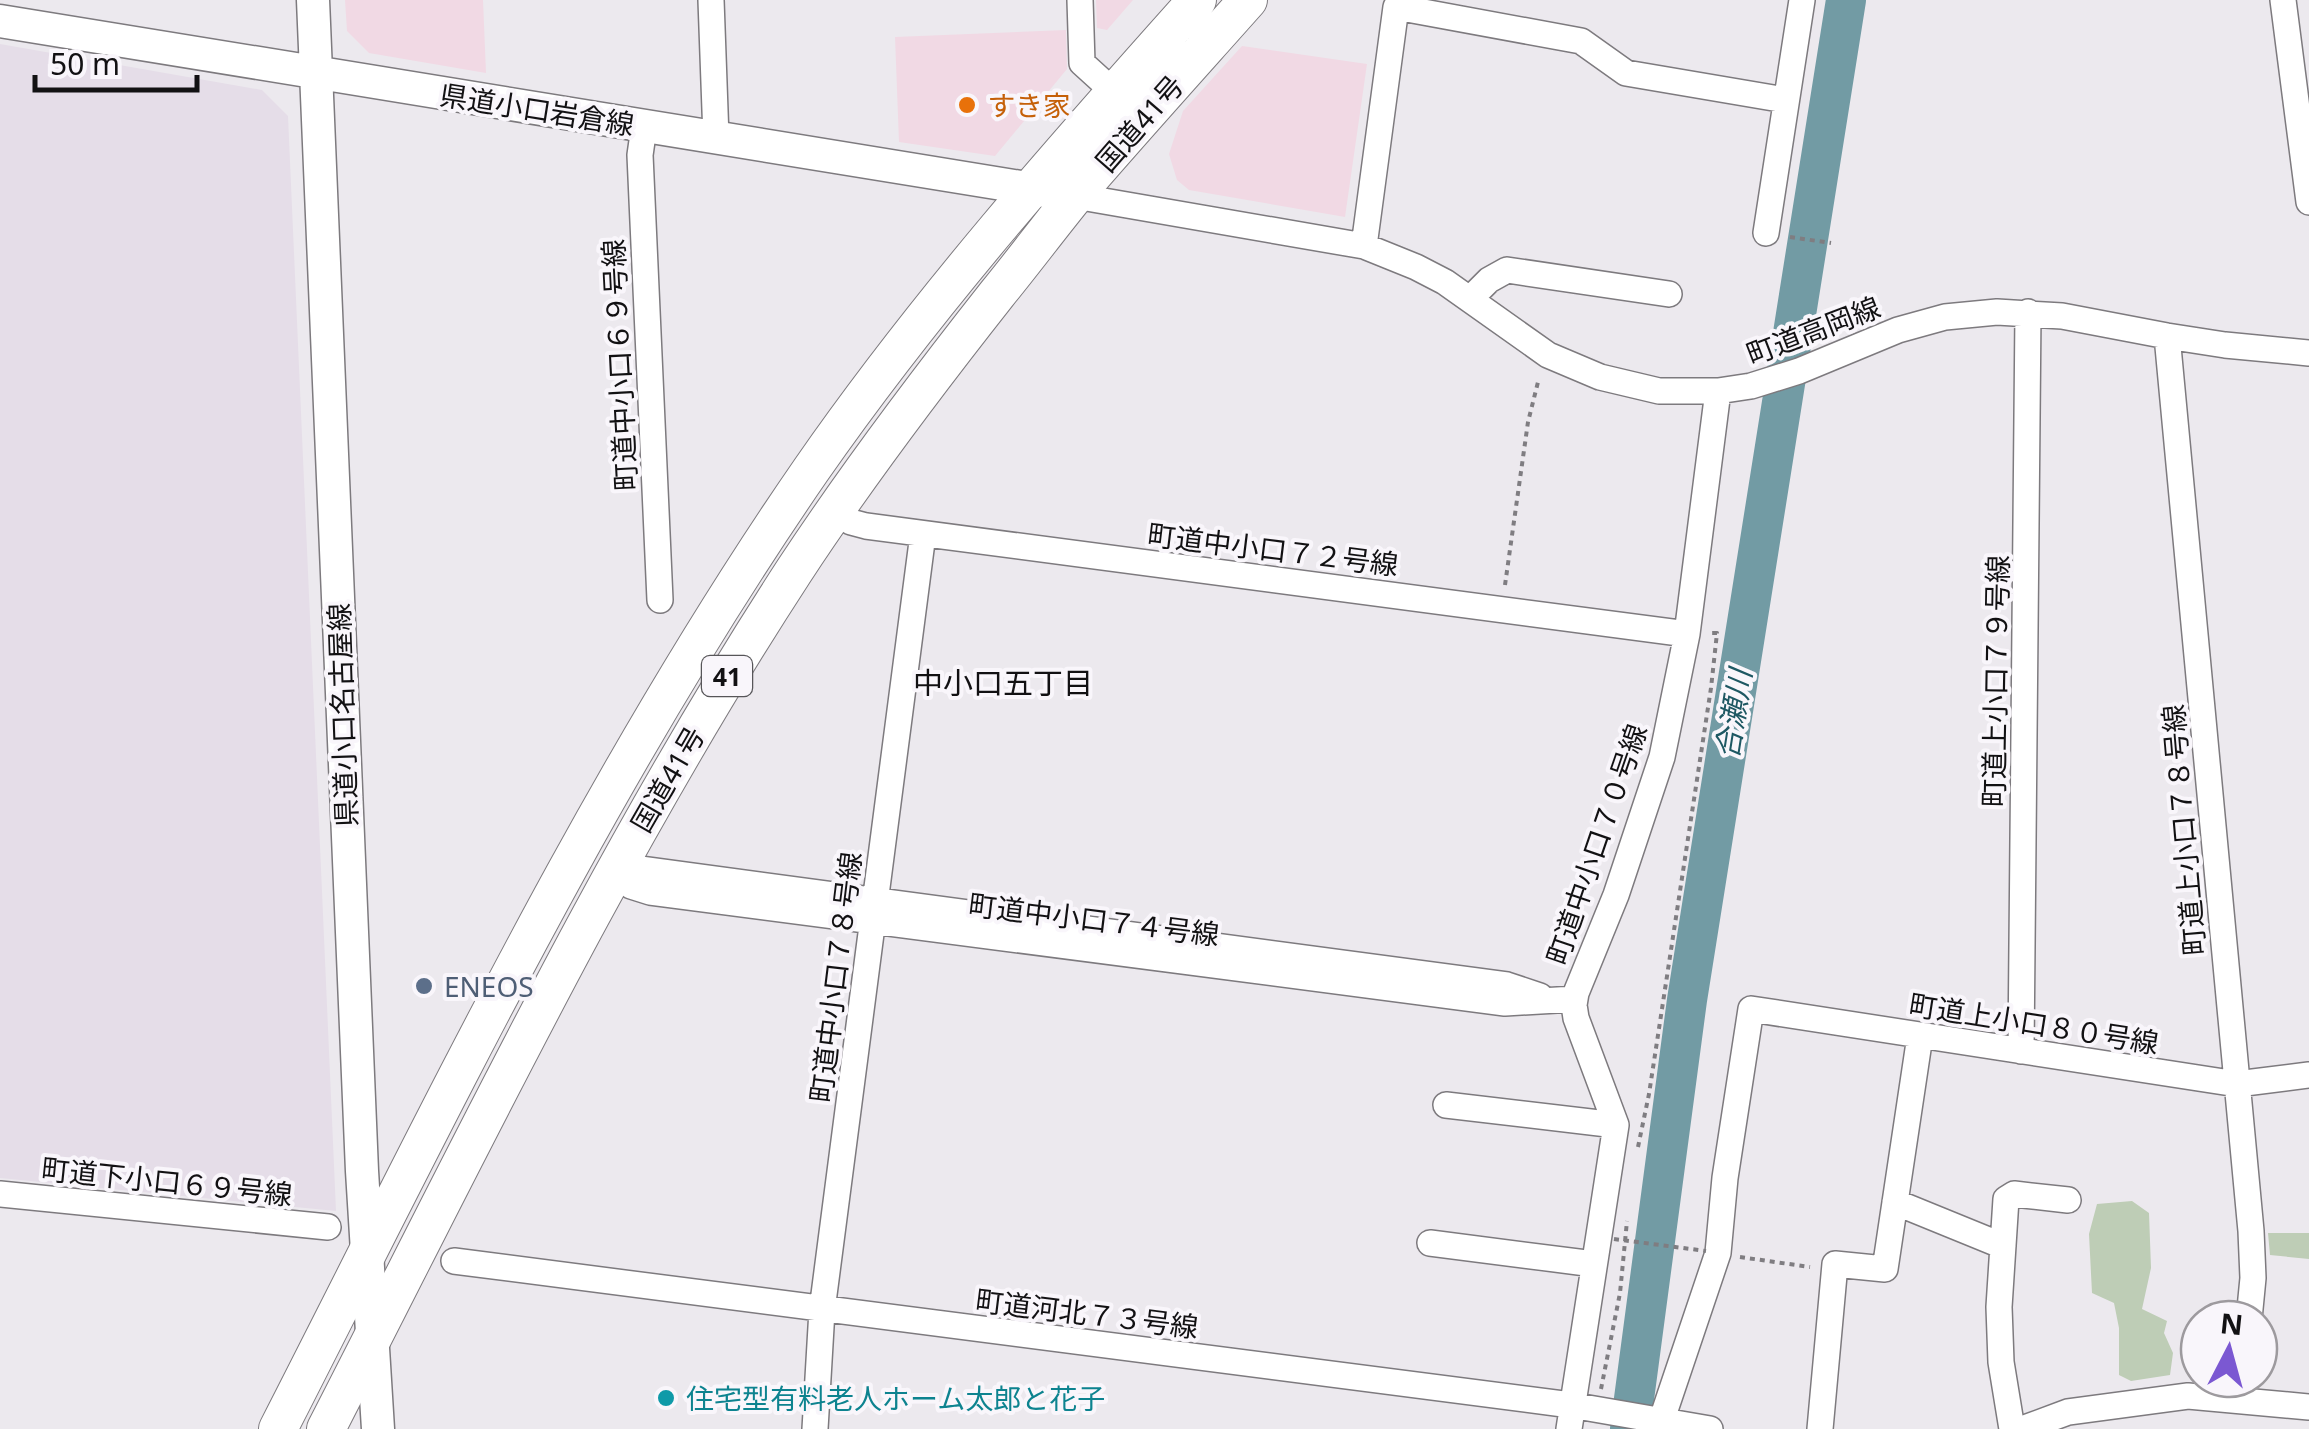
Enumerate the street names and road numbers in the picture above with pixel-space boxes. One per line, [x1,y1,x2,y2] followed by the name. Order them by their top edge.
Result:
[1087,67,1191,179] street label: 国道41号
[437,75,637,143] street label: 県道小口岩倉線
[593,238,645,492] street label: 町道中小口６９号線
[1741,287,1885,373] street label: 町道高岡線
[1146,515,1400,583] street label: 町道中小口７２号線
[1974,555,2016,807] street label: 町道上小口７９号線
[319,602,365,828] street label: 県道小口名古屋線
[702,656,752,696] road number: 41
[2153,703,2213,957] street label: 町道上小口７８号線
[622,719,712,839] street label: 国道41号
[1537,719,1655,969] street label: 町道中小口７０号線
[801,850,869,1104] street label: 町道中小口７８号線
[967,885,1221,953] street label: 町道中小口７４号線
[1907,985,2161,1061] street label: 町道上小口８０号線
[40,1149,294,1213] street label: 町道下小口６９号線
[974,1280,1200,1346] street label: 町道河北７３号線

